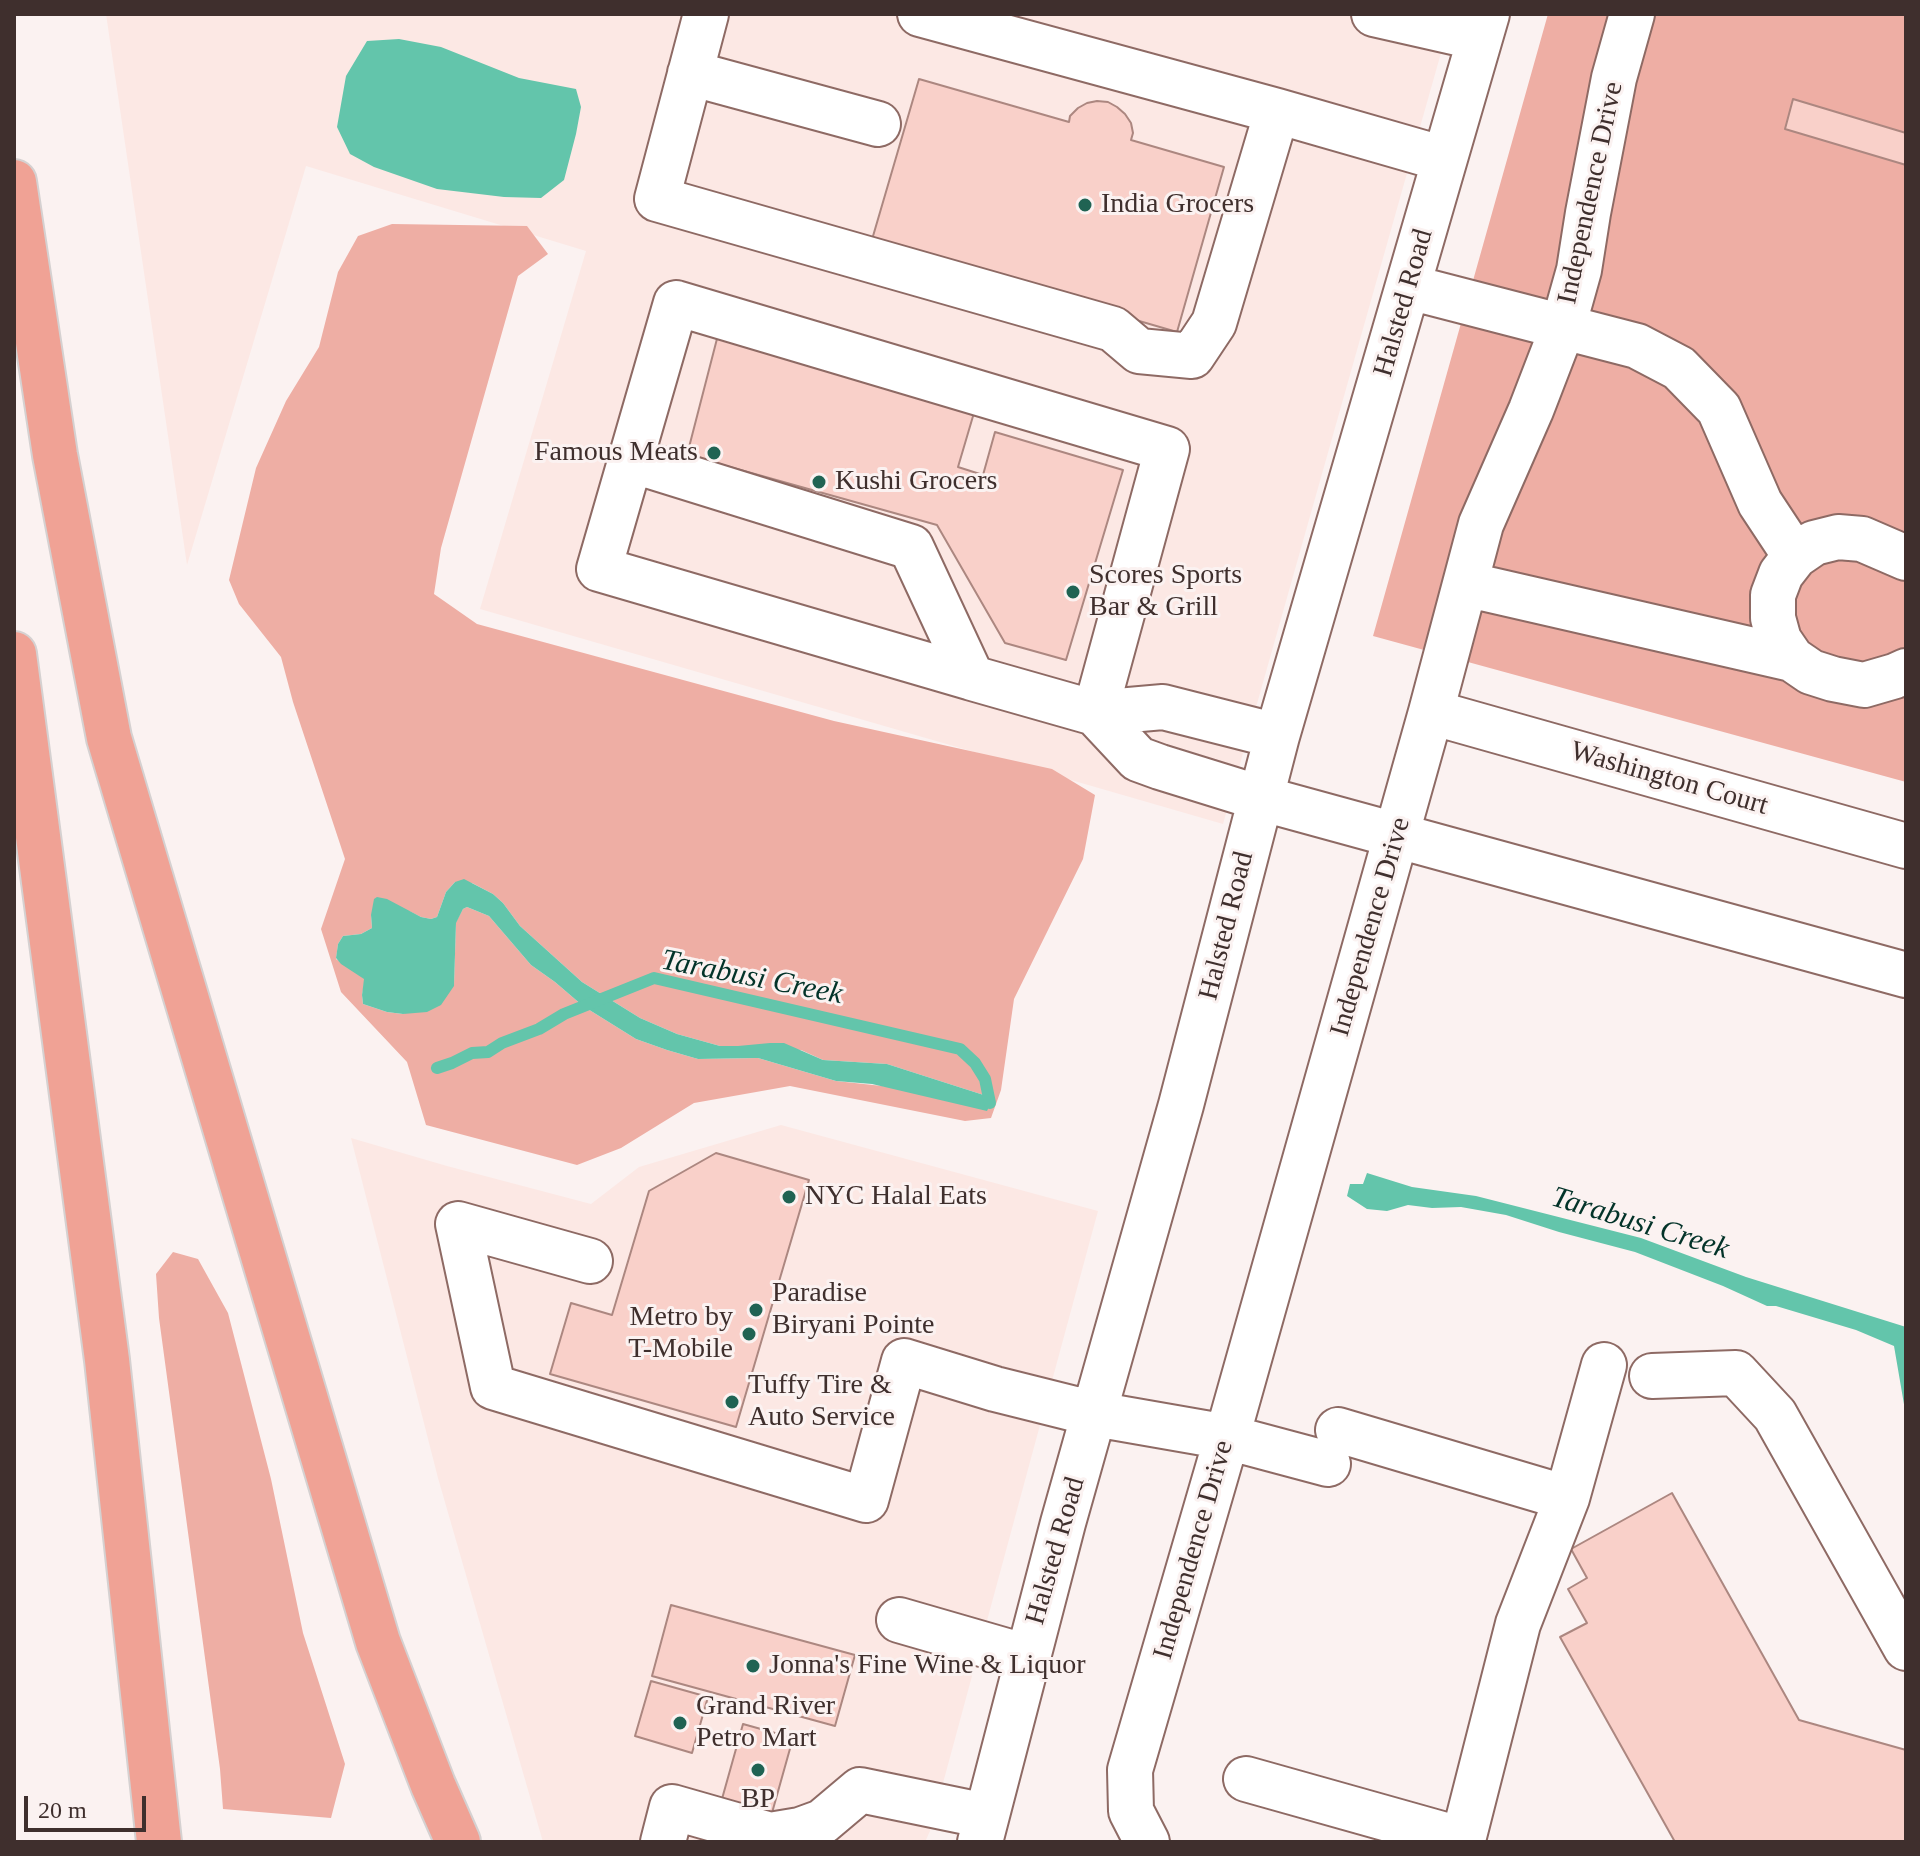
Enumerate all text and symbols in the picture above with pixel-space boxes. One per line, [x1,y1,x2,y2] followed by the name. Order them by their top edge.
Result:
[1551,79,1631,307] street label: Independence Drive
[1101,188,1254,222] place label: India Grocers
[1076,196,1094,214] marker: India Grocers
[1367,225,1441,381] street label: Halsted Road
[534,436,698,470] place label: Famous Meats
[705,444,723,462] marker: Famous Meats
[835,465,998,499] place label: Kushi Grocers
[810,473,828,491] marker: Kushi Grocers
[1089,559,1242,625] place label: Scores Sports Bar & Grill
[1064,583,1082,601] marker: Scores Sports Bar & Grill
[1566,735,1772,823] street label: Washington Court
[1324,814,1418,1040] street label: Independence Drive
[1192,848,1262,1004] street label: Halsted Road
[658,943,846,1013] water label: Tarabusi Creek
[805,1180,987,1214] place label: NYC Halal Eats
[1547,1180,1733,1268] water label: Tarabusi Creek
[780,1188,798,1206] marker: NYC Halal Eats
[772,1277,935,1343] place label: Paradise Biryani Pointe
[628,1301,733,1367] place label: Metro by T-Mobile
[747,1301,765,1319] marker: Paradise Biryani Pointe
[740,1325,758,1343] marker: Metro by T-Mobile
[748,1369,895,1435] place label: Tuffy Tire & Auto Service
[723,1393,741,1411] marker: Tuffy Tire & Auto Service
[1147,1437,1241,1663] street label: Independence Drive
[1019,1473,1093,1629] street label: Halsted Road
[769,1649,1086,1683] place label: Jonna's Fine Wine & Liquor
[744,1657,762,1675] marker: Jonna's Fine Wine & Liquor
[696,1690,835,1756] place label: Grand River Petro Mart
[671,1714,689,1732] marker: Grand River Petro Mart
[749,1761,767,1779] marker: BP
[28,1780,150,1830] scale bar
[741,1783,775,1817] place label: BP
[38,1797,87,1823] text: 20 m

